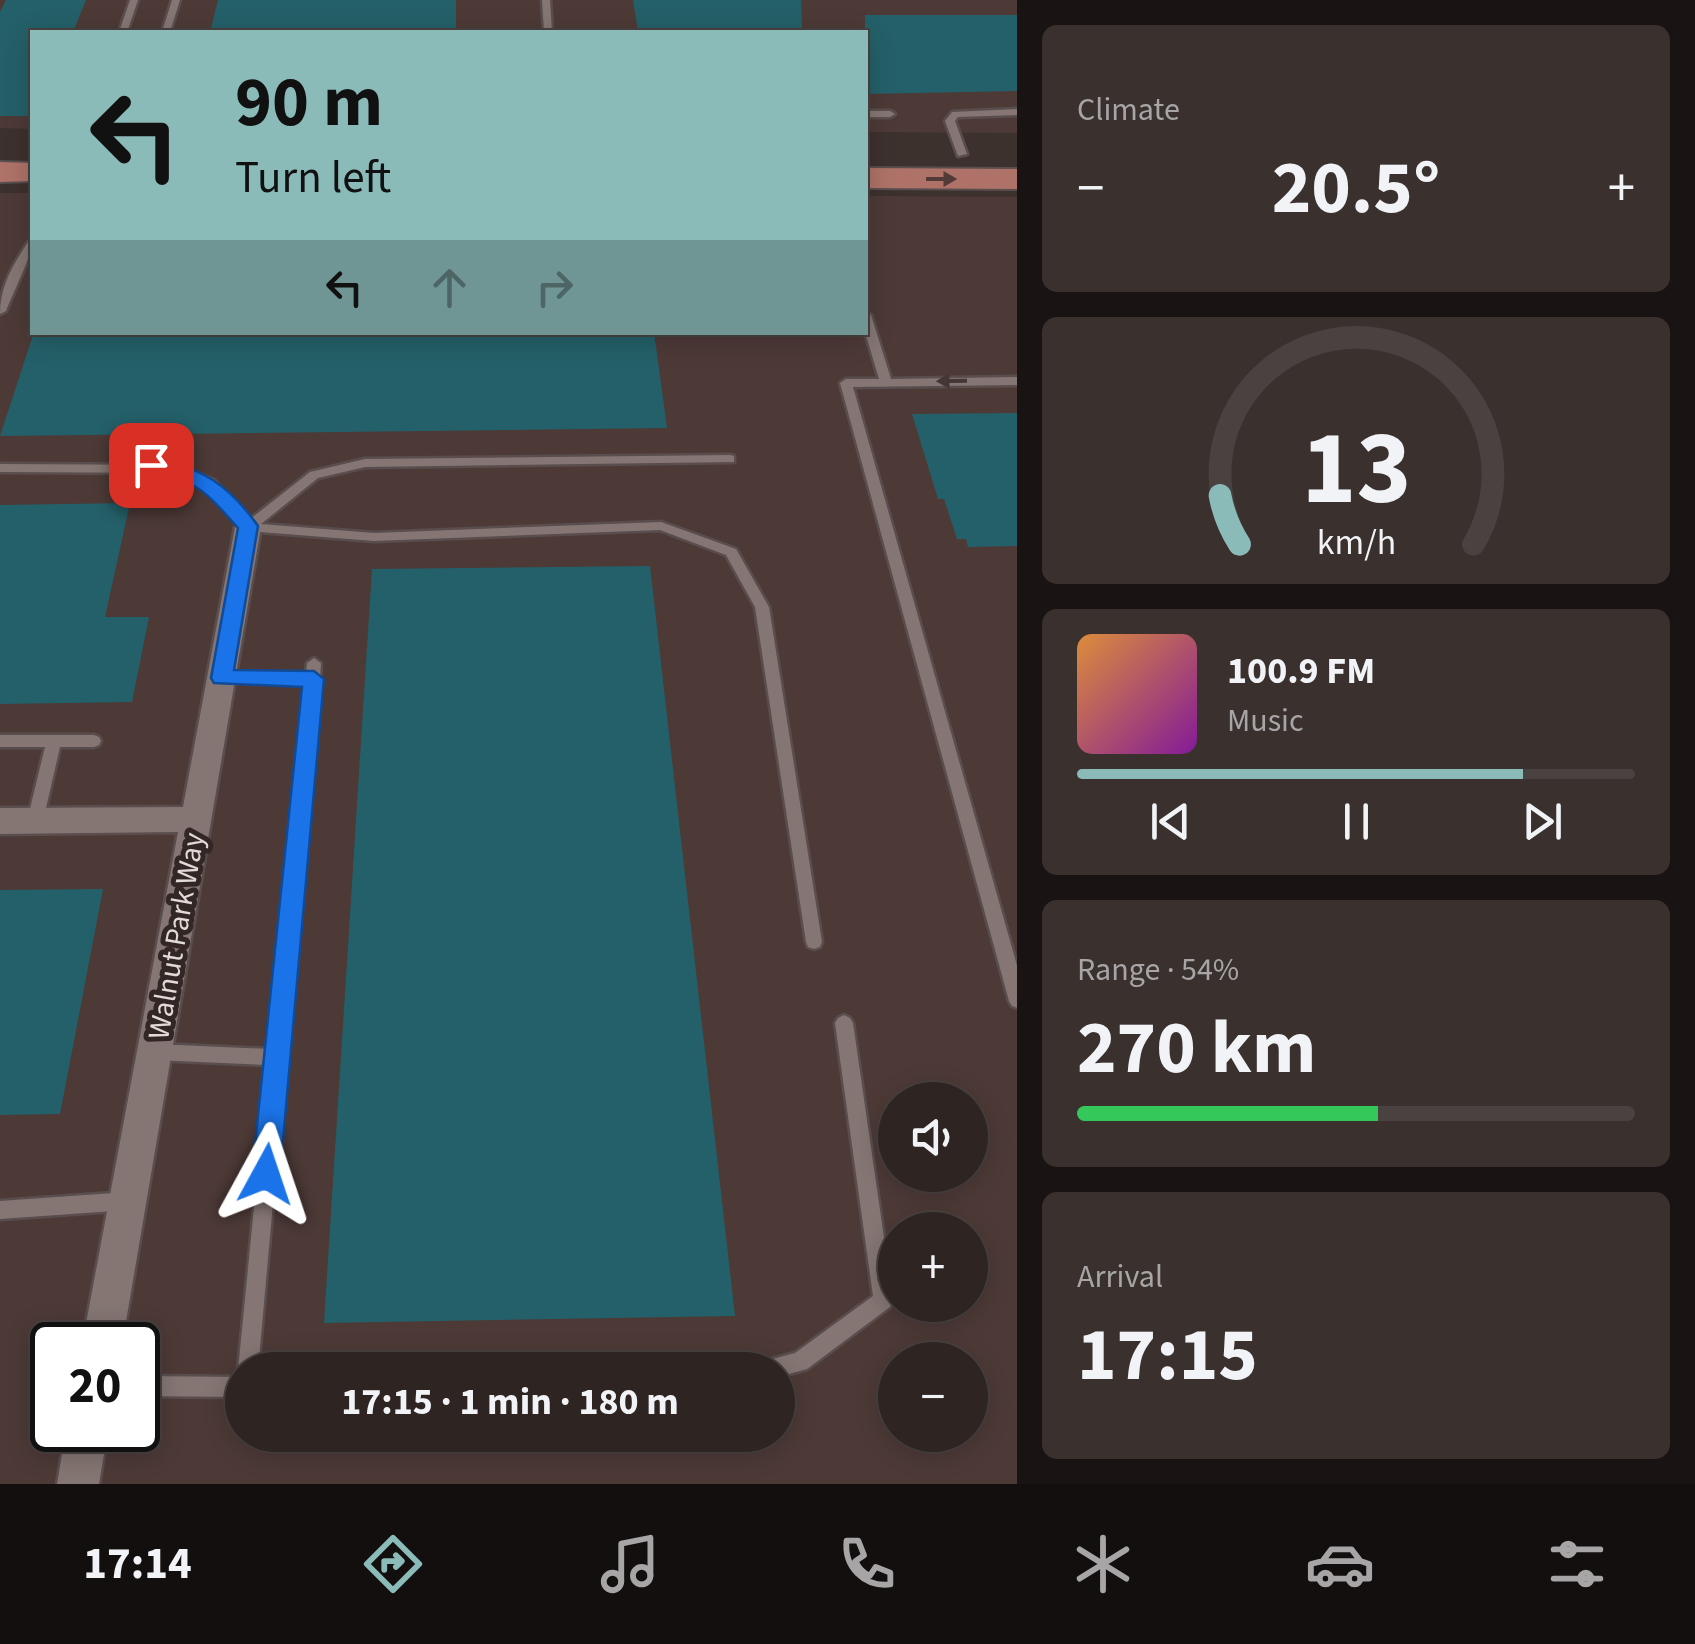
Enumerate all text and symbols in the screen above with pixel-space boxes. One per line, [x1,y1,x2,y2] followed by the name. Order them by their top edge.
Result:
[235,53,383,153] text: 90 m
[70,70,200,200] icon: left
[1077,87,1180,133] text: Climate
[1272,135,1440,242] text: 20.5°
[235,146,391,210] text: Turn left
[1077,150,1104,228] text: −
[1608,150,1635,228] text: +
[926,171,958,187] one-way arrow
[317,260,372,315] icon: left
[422,260,477,315] icon: ahead
[527,260,582,315] icon: right
[935,374,967,390] one-way arrow
[1301,396,1411,544] text: 13
[109,423,194,508] pin
[124,438,179,493] icon: arrive
[1316,517,1396,568] text: km/h
[1227,644,1375,698] text: 100.9 FM
[1227,698,1304,744] text: Music
[1143,794,1198,849] icon: previous
[1329,794,1384,849] icon: pause
[1515,794,1570,849] icon: next
[137,829,216,1043] street label: Walnut Park Way
[1077,947,1239,993] text: Range · 54%
[1077,995,1316,1102] text: 270 km
[878,1082,988,1452] map controls
[878,1082,988,1192] button: sound
[214,1122,318,1226] position arrow
[878,1212,988,1322] button: +
[1077,1254,1163,1300] text: Arrival
[1077,1302,1258,1409] text: 17:15
[30,1322,160,1452] speed limit sign: 20
[878,1342,988,1452] button: −
[341,1375,679,1429] text: 17:15 · 1 min · 180 m
[358,1529,428,1599] icon: directions
[595,1529,665,1599] icon: music
[832,1529,902,1599] icon: phone
[1068,1529,1138,1599] icon: climate
[1305,1529,1375,1599] icon: car
[1542,1529,1612,1599] icon: filters
[83,1532,192,1596] text: 17:14

